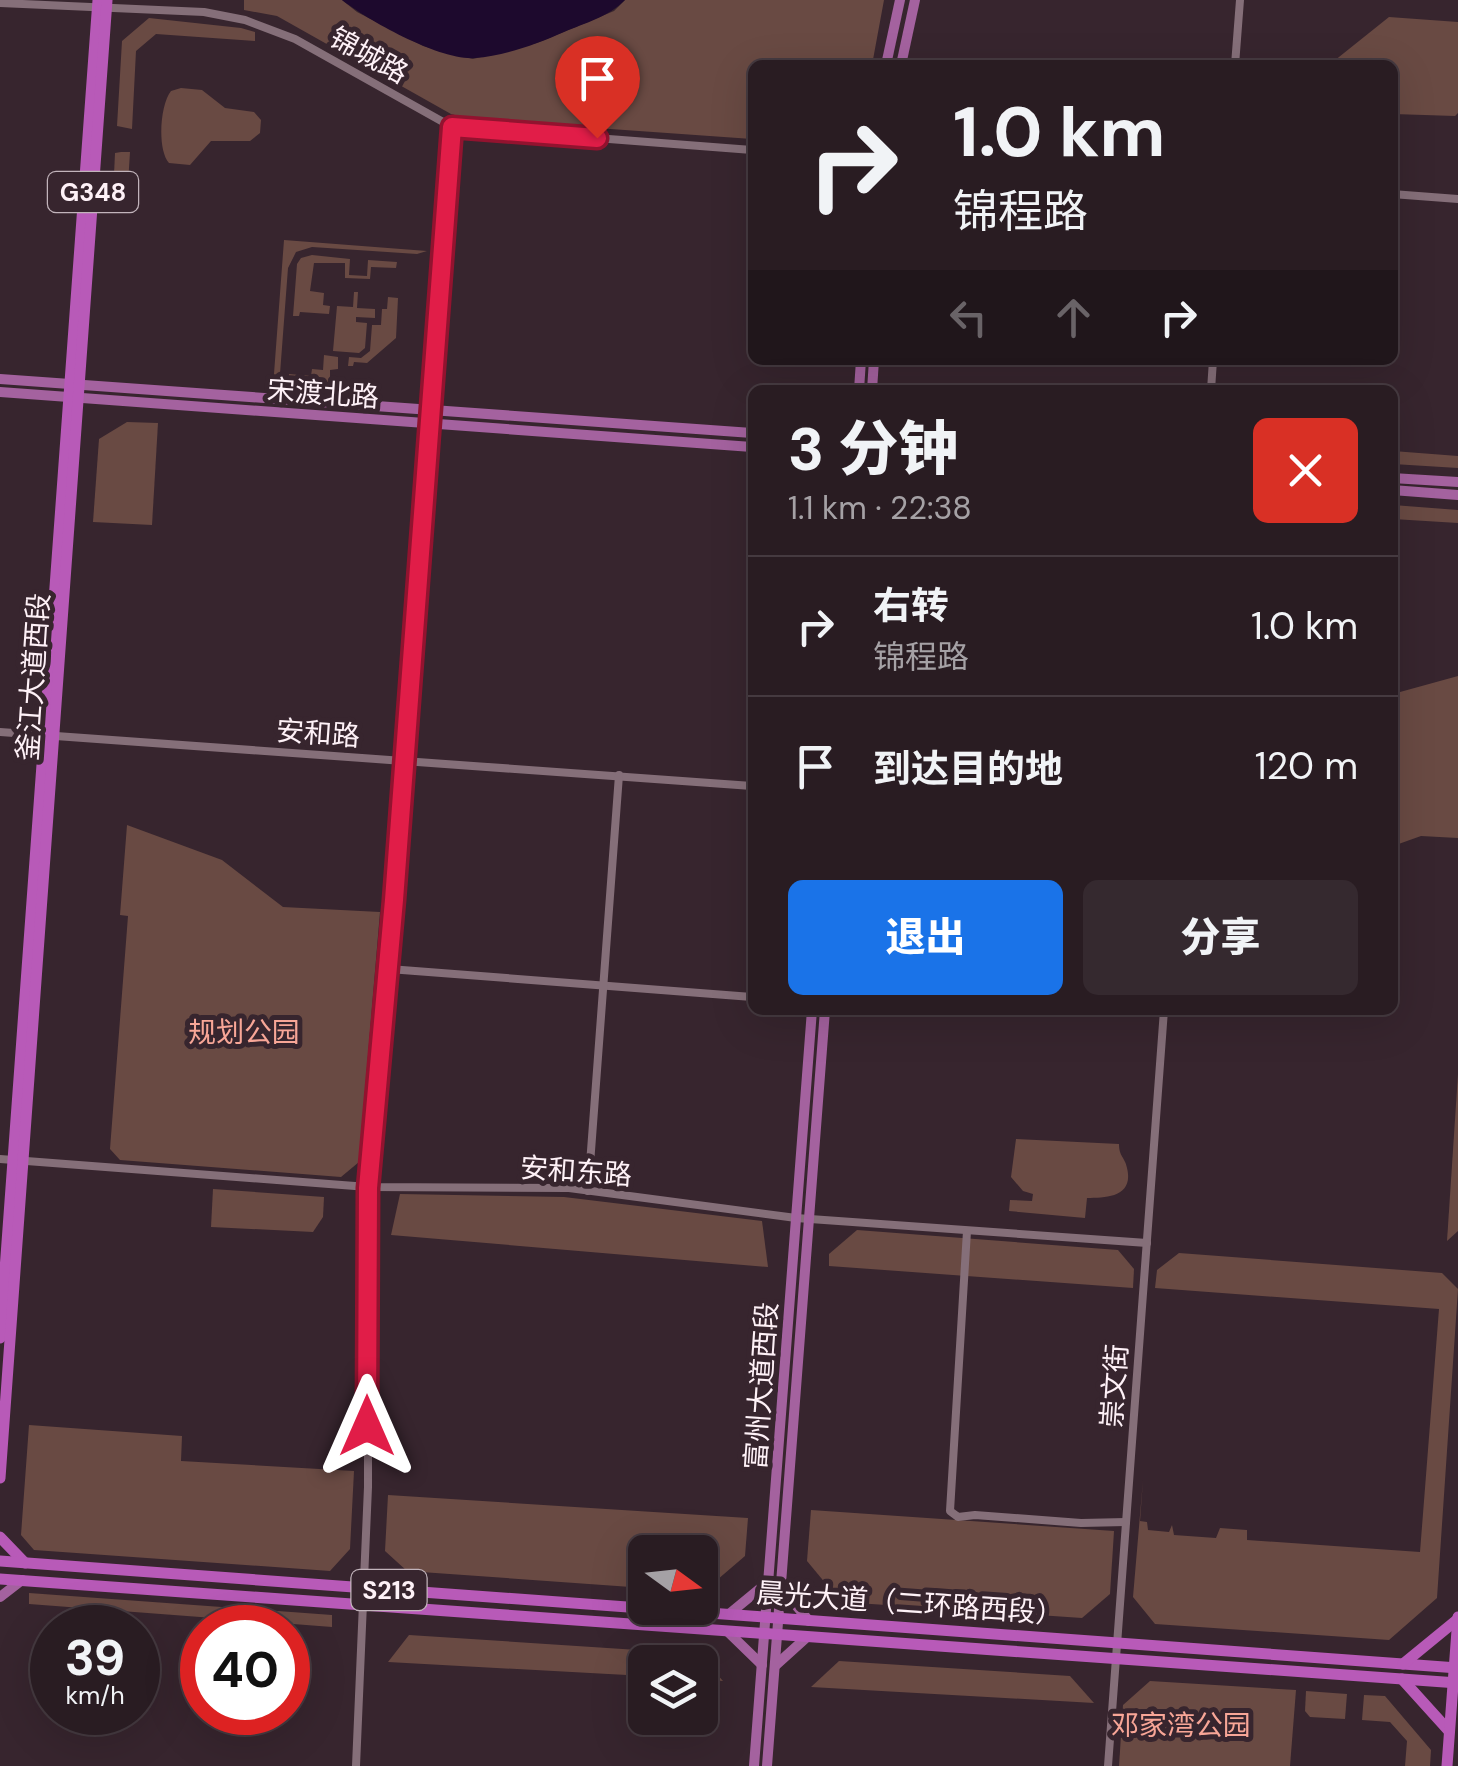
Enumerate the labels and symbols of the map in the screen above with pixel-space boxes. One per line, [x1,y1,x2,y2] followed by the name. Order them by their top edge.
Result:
[323,19,414,92] street label: 锦城路
[555,36,640,139] pin
[48,172,138,212] road number: G348
[266,371,380,416] street label: 宋渡北路
[9,592,58,762] street label: 釜江大道西段
[275,712,361,755] street label: 安和路
[188,1014,300,1051] park label: 规划公园
[519,1149,633,1194] street label: 安和东路
[737,1301,786,1471] street label: 富州大道西段
[1093,1343,1136,1429] street label: 崇文街
[315,1374,419,1478] position arrow
[628,1535,718,1625] north arrow
[352,1570,426,1610] road number: S213
[755,1574,1065,1633] street label: 晨光大道（二环路西段）
[180,1605,310,1735] speed limit sign: 40
[1111,1707,1251,1744] park label: 邓家湾公园

